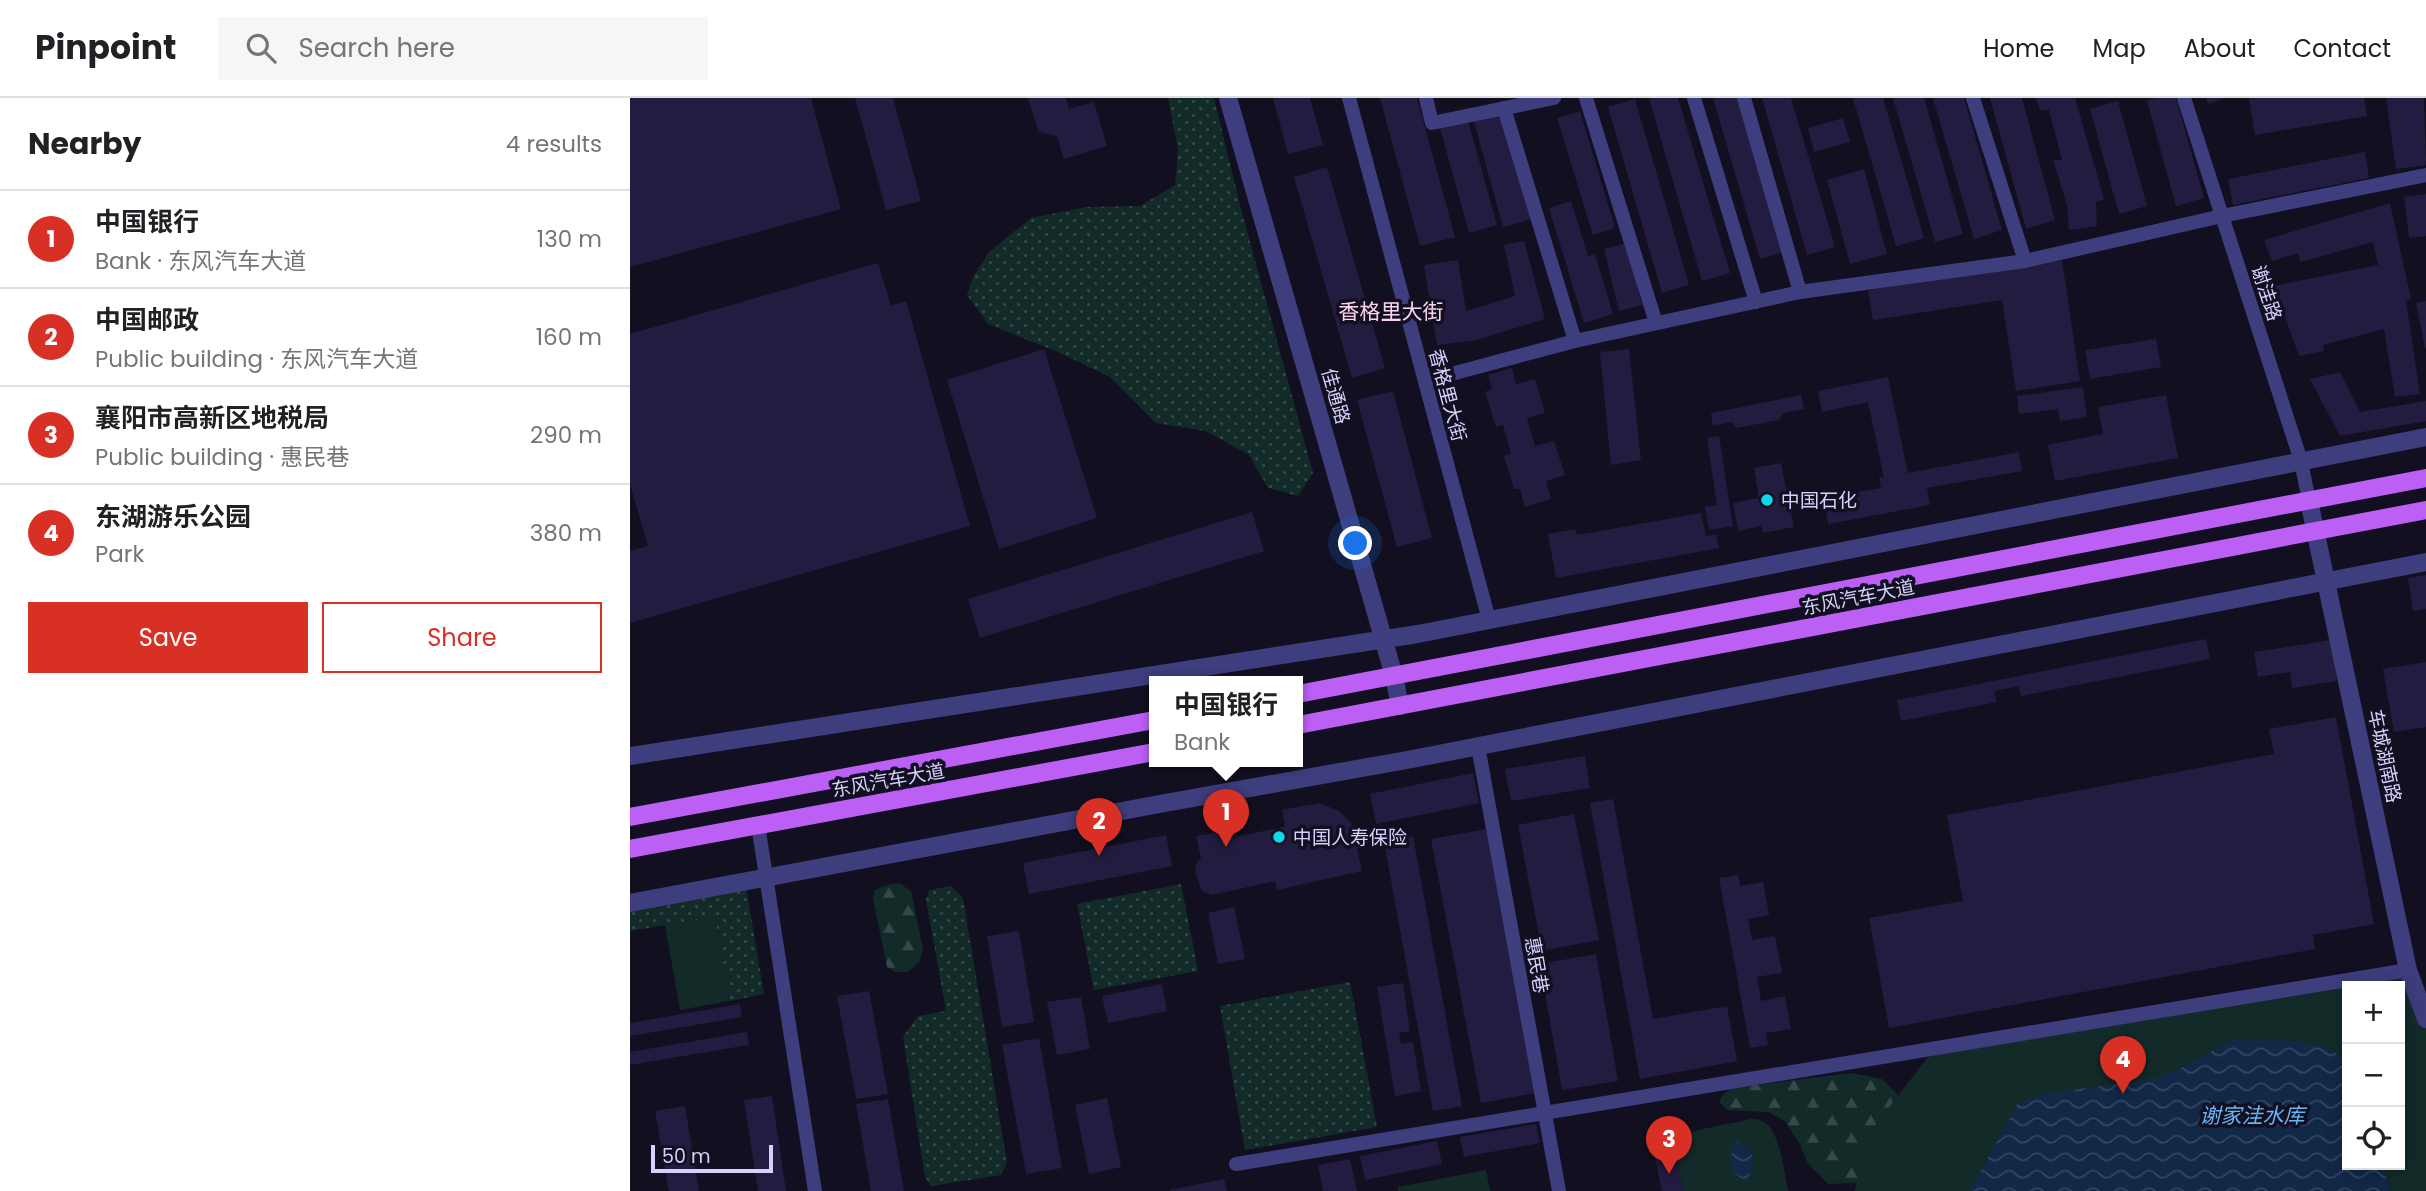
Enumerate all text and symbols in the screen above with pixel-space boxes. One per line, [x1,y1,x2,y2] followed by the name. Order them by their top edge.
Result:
[218,17,708,80] search box
[35,24,176,71] text: Pinpoint
[242,29,280,67] icon: search
[298,30,455,66] text: Search here
[1983,32,2055,65] text: Home
[2093,32,2146,65] text: Map
[2184,32,2255,65] text: About
[2293,32,2391,65] text: Contact
[28,122,142,165] text: Nearby
[506,128,602,160] text: 4 results
[95,204,199,240] text: 中国银行
[47,223,55,255] text: 1
[537,223,602,255] text: 130 m
[95,245,306,277] text: Bank · 东风汽车大道
[2245,262,2288,324] street label: 谢洼路
[1339,297,1444,326] district label: 香格里大街
[95,302,199,338] text: 中国邮政
[44,321,58,353] text: 2
[536,321,602,353] text: 160 m
[95,343,418,375] text: Public building · 东风汽车大道
[1422,346,1473,445] street label: 香格里大街
[1315,365,1356,427] street label: 佳通路
[95,400,329,436] text: 襄阳市高新区地税局
[44,419,58,451] text: 3
[530,419,602,451] text: 290 m
[95,441,349,473] text: Public building · 惠民巷
[1781,487,1857,514] place label: 中国石化
[1759,492,1775,508] marker: 中国石化
[95,499,251,535] text: 东湖游乐公园
[43,517,59,549] text: 4
[530,517,602,549] text: 380 m
[1338,526,1372,560] your location
[95,538,144,570] text: Park
[1800,573,1917,622] street label: 东风汽车大道
[28,602,308,673] button: Save
[322,602,602,673] button: Share
[1149,676,1303,767] popup
[1174,687,1278,723] text: 中国银行
[2361,707,2408,805] street label: 车城湖南路
[1174,726,1230,758] text: Bank
[830,757,947,804] street label: 东风汽车大道
[1203,789,1249,847] pin: 1
[1076,798,1122,856] pin: 2
[1293,824,1407,851] place label: 中国人寿保险
[1271,829,1287,845] marker: 中国人寿保险
[1518,935,1555,996] street label: 惠民巷
[2342,981,2405,1170] map controls
[2342,981,2405,1044] button: +
[2100,1036,2146,1094] pin: 4
[2342,1044,2405,1107] button: −
[2200,1101,2307,1130] water label: 谢家洼水库
[2342,1107,2405,1170] button: locate
[1646,1116,1692,1174] pin: 3
[651,1142,774,1174] scale bar
[662,1143,711,1170] text: 50 m

